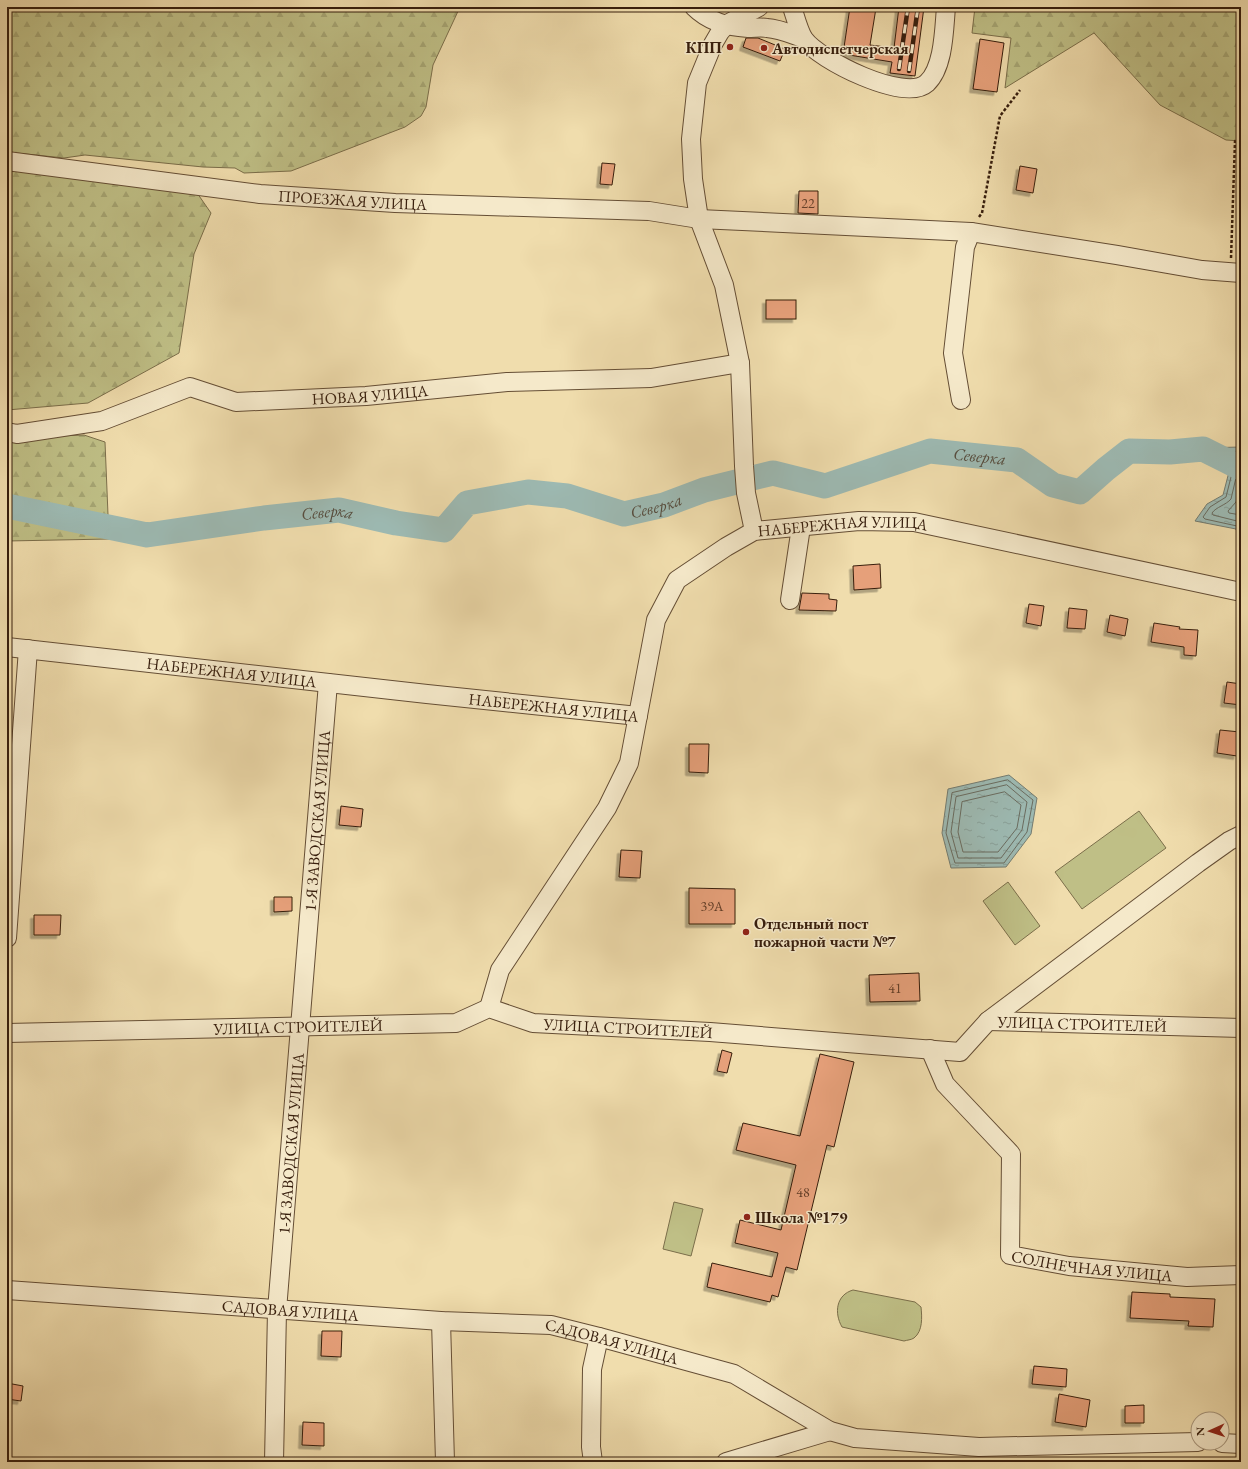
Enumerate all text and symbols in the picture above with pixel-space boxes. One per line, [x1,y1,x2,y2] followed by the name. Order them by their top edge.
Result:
[685,37,722,58] place label: КПП
[771,38,909,59] place label: Автодиспетчерская
[725,42,735,52] marker: КПП
[759,43,769,53] marker: Автодиспетчерская
[278,185,428,215] street label: ПРОЕЗЖАЯ УЛИЦА
[801,194,815,212] house number: 22
[311,379,430,409] street label: НОВАЯ УЛИЦА
[952,442,1007,470] water label: Северка
[628,488,685,523] water label: Северка
[300,499,356,525] water label: Северка
[757,510,931,541] street label: НАБЕРЕЖНАЯ УЛИЦА
[145,652,319,692] street label: НАБЕРЕЖНАЯ УЛИЦА
[468,688,641,727] street label: НАБЕРЕЖНАЯ УЛИЦА
[299,728,335,912] street label: 1-Я ЗАВОДСКАЯ УЛИЦА
[700,897,724,915] house number: 39А
[754,913,896,952] place label: Отдельный пост пожарной части №7
[741,927,751,937] marker: Отдельный пост пожарной части №7
[888,979,902,997] house number: 41
[996,1011,1167,1036] street label: УЛИЦА СТРОИТЕЛЕЙ
[542,1013,713,1043] street label: УЛИЦА СТРОИТЕЛЕЙ
[212,1014,383,1039] street label: УЛИЦА СТРОИТЕЛЕЙ
[273,1051,308,1235] street label: 1-Я ЗАВОДСКАЯ УЛИЦА
[796,1183,810,1201] house number: 48
[755,1207,848,1228] place label: Школа №179
[742,1212,752,1222] marker: Школа №179
[1010,1245,1174,1286] street label: СОЛНЕЧНАЯ УЛИЦА
[221,1295,360,1326] street label: САДОВАЯ УЛИЦА
[545,1314,682,1369] street label: САДОВАЯ УЛИЦА
[1190,1411,1230,1451] north arrow
[1193,1427,1207,1436] text: N

